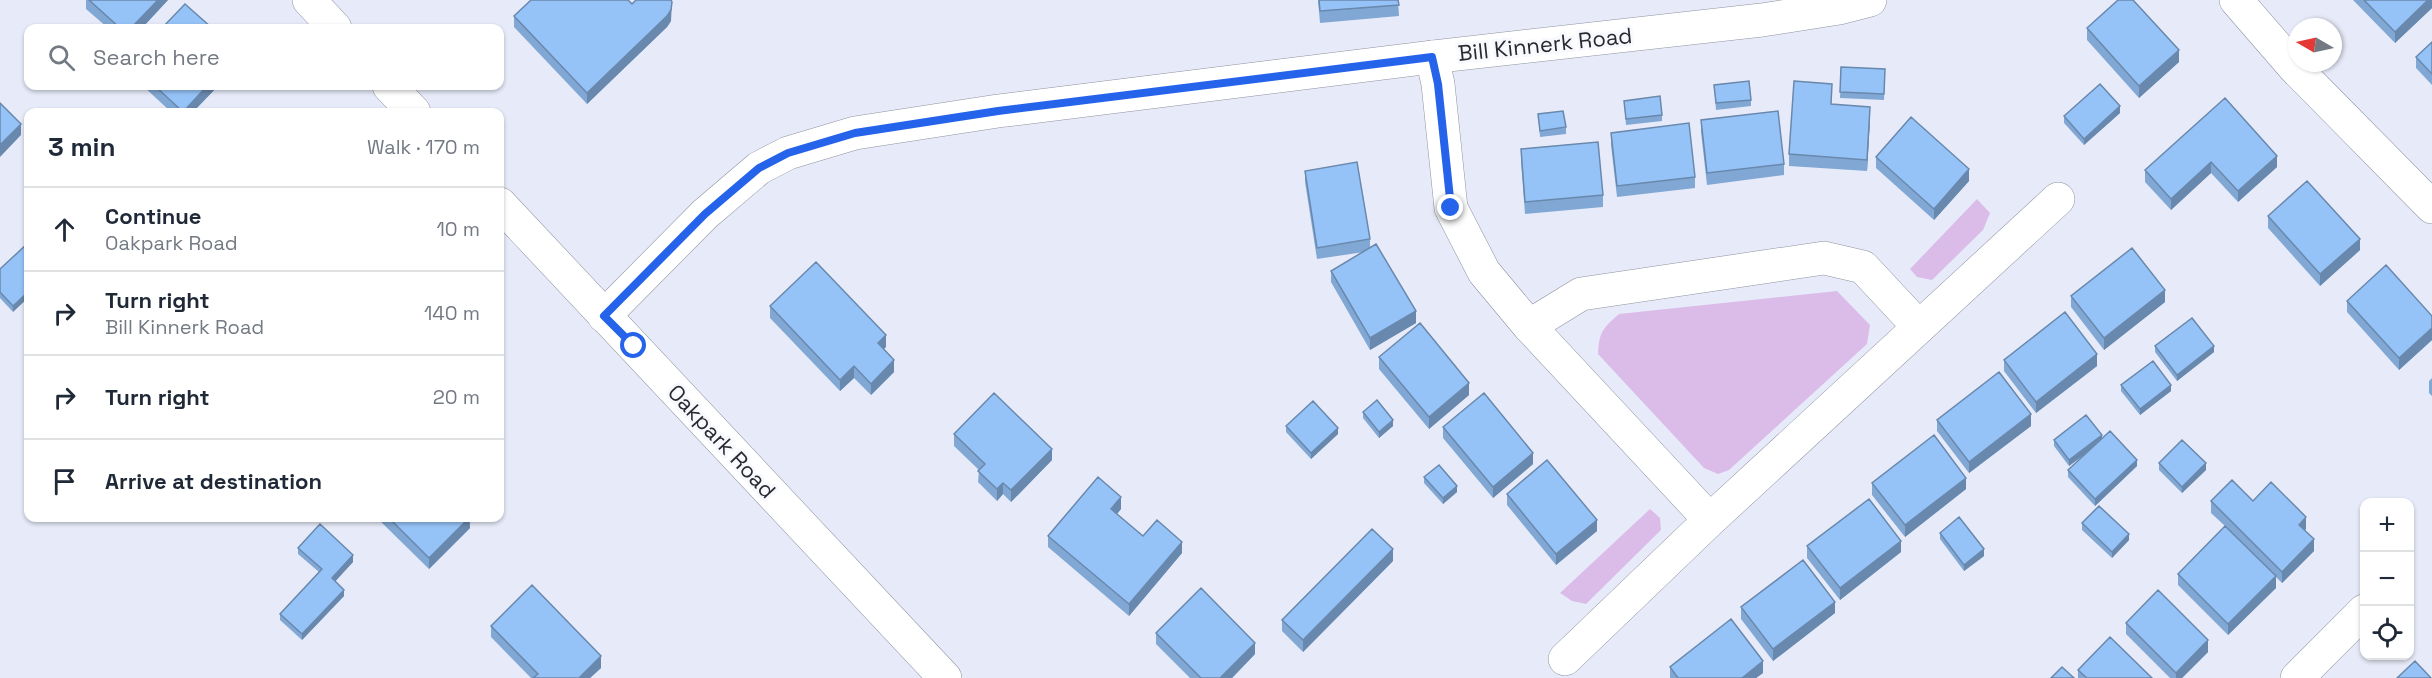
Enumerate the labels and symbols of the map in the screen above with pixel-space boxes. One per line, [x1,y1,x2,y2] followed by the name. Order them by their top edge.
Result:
[2288,18,2342,72] north arrow
[1457,21,1633,67] street label: Bill Kinnerk Road
[1437,194,1463,220] route end
[620,332,646,358] route start
[662,378,782,504] street label: Oakpark Road

